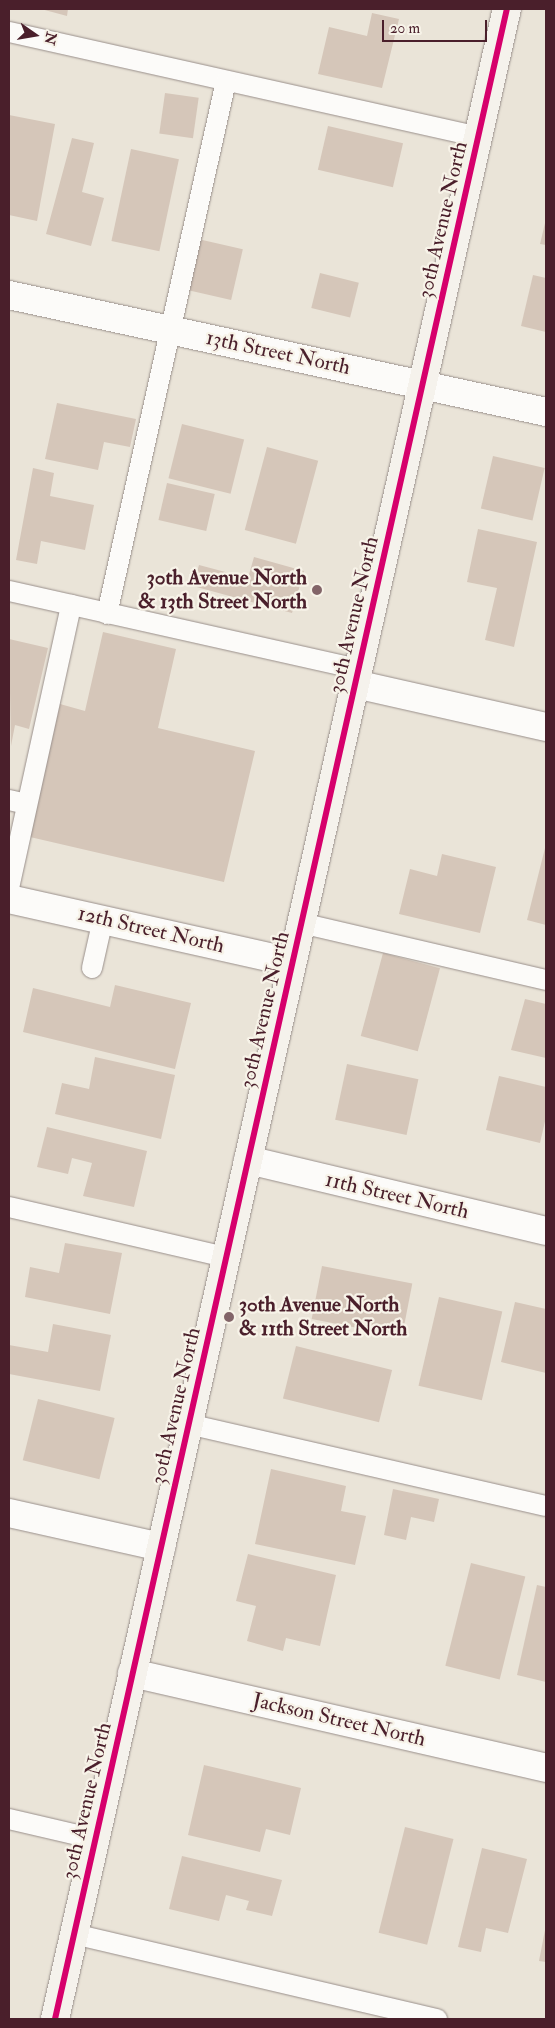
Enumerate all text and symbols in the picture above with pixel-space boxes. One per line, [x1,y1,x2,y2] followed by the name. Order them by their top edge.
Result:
[10,10,60,60] north arrow
[385,10,490,42] scale bar
[390,19,420,38] text: 20 m
[40,30,60,47] text: N
[413,139,473,301] street label: 30th Avenue North
[204,325,352,381] street label: 13th Street North
[324,534,384,696] street label: 30th Avenue North
[138,565,307,615] place label: 30th Avenue North & 13th Street North
[311,584,323,596] marker: 30th Avenue North & 13th Street North
[75,901,227,959] street label: 12th Street North
[235,929,295,1091] street label: 30th Avenue North
[323,1167,471,1225] street label: 11th Street North
[239,1292,407,1342] place label: 30th Avenue North & 11th Street North
[223,1311,235,1323] marker: 30th Avenue North & 11th Street North
[146,1325,206,1487] street label: 30th Avenue North
[250,1688,428,1752] street label: Jackson Street North
[57,1720,117,1882] street label: 30th Avenue North

